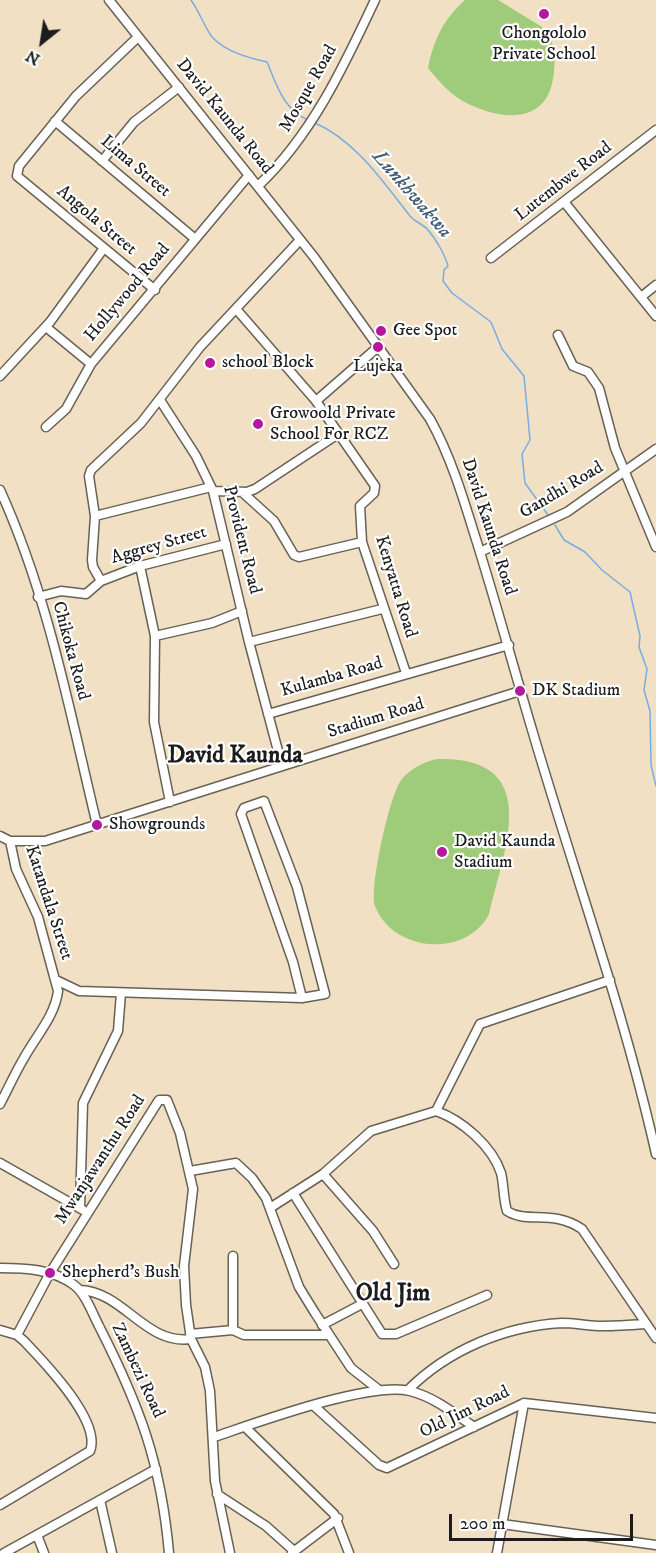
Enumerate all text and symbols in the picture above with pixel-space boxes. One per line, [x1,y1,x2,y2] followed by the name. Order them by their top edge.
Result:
[537,7,551,21] marker: Chongololo Private School
[12,12,72,72] north arrow
[492,23,596,66] place label: Chongololo Private School
[275,42,343,136] street label: Mosque Road
[22,46,44,70] text: N
[171,55,277,179] street label: David Kaunda Road
[95,131,175,203] street label: Lima Street
[511,138,617,226] street label: Lutembwe Road
[366,146,456,244] water label: Lunkhwakwa
[52,181,140,261] street label: Angola Street
[81,239,175,347] street label: Hollywood Road
[393,320,457,342] place label: Gee Spot
[374,324,388,338] marker: Gee Spot
[371,340,385,354] marker: Lujeka
[222,352,314,374] place label: school Block
[203,356,217,370] marker: school Block
[353,356,403,378] place label: Lujeka
[270,403,396,446] place label: Growoold Private School For RCZ
[251,417,265,431] marker: Growoold Private School For RCZ
[456,456,520,598] street label: David Kaunda Road
[516,458,608,524] street label: Gandhi Road
[217,483,265,597] street label: Provident Road
[109,522,209,570] street label: Aggrey Street
[369,533,421,641] street label: Kenyatta Road
[46,599,94,703] street label: Chikoka Road
[279,653,385,703] street label: Kulamba Road
[532,680,620,702] place label: DK Stadium
[513,684,527,698] marker: DK Stadium
[325,694,427,744] street label: Stadium Road
[167,743,303,771] district label: David Kaunda
[109,814,205,836] place label: Showgrounds
[90,818,104,832] marker: Showgrounds
[454,831,555,874] place label: David Kaunda Stadium
[19,843,77,963] street label: Katandala Street
[435,845,449,859] marker: David Kaunda Stadium
[51,1091,151,1229] street label: Mwanjawanthu Road
[62,1262,179,1284] place label: Shepherd's Bush
[43,1266,57,1280] marker: Shepherd's Bush
[356,1281,430,1309] district label: Old Jim
[106,1320,168,1422] street label: Zambezi Road
[417,1382,513,1444] street label: Old Jim Road
[452,1502,636,1540] scale bar
[460,1513,506,1535] text: 200 m

